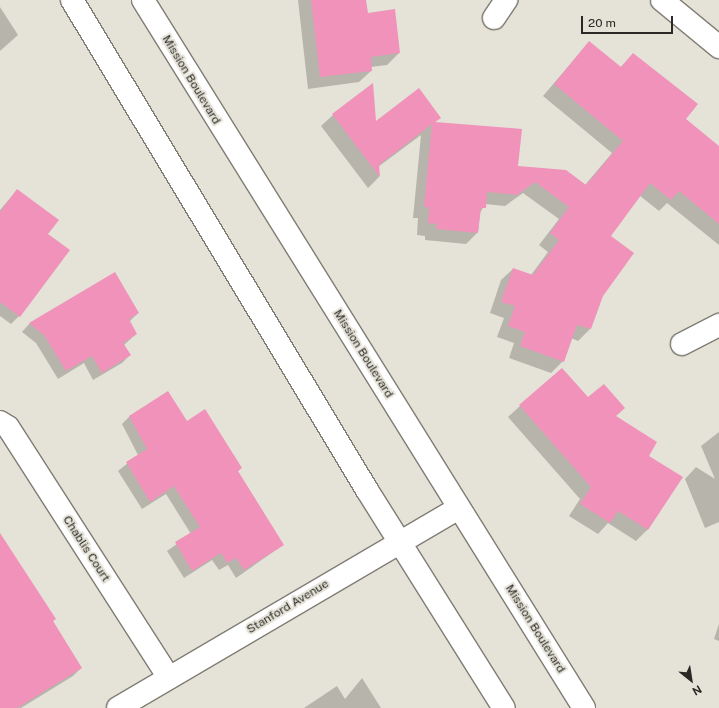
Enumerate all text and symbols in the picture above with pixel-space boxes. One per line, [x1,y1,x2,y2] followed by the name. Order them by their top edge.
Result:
[583,8,675,34] scale bar
[588,16,616,30] text: 20 m
[159,33,223,127] street label: Mission Boulevard
[330,307,396,401] street label: Mission Boulevard
[59,513,113,585] street label: Chablis Court
[244,577,332,637] street label: Stanford Avenue
[502,582,568,676] street label: Mission Boulevard
[671,660,711,700] north arrow
[690,683,704,698] text: N

